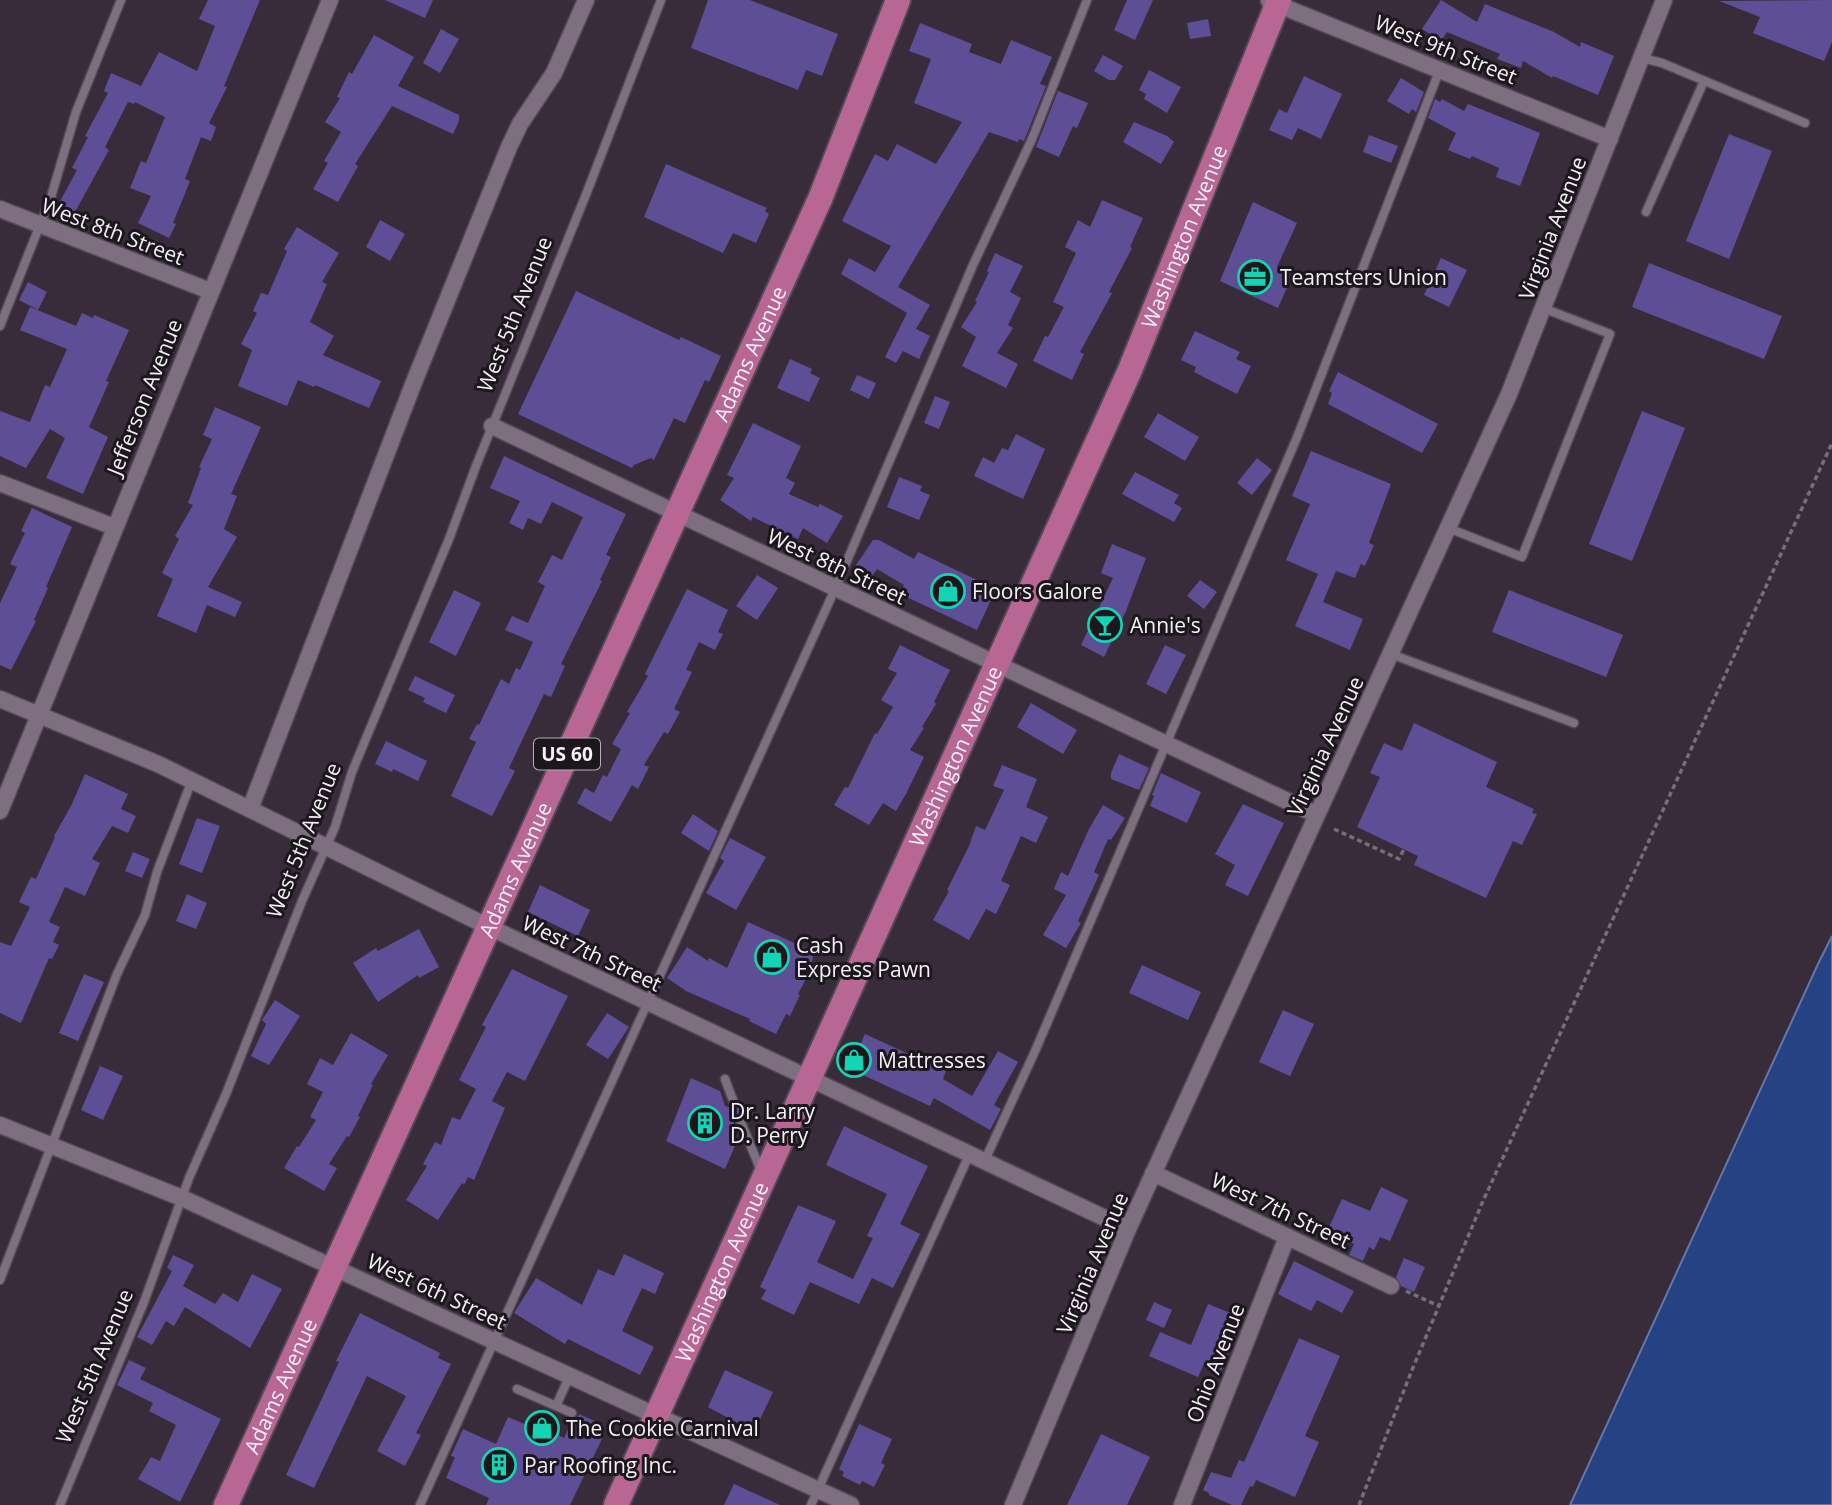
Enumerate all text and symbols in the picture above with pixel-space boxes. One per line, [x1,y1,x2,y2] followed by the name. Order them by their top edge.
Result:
[1371,8,1521,90] street label: West 9th Street
[1134,141,1233,332] street label: Washington Avenue
[1512,152,1592,304] street label: Virginia Avenue
[38,191,188,271] street label: West 8th Street
[470,232,558,396] street label: West 5th Avenue
[1236,258,1274,296] office icon: Teamsters Union
[1280,263,1447,291] place label: Teamsters Union
[707,281,793,426] street label: Adams Avenue
[99,315,188,481] street label: Jefferson Avenue
[763,521,911,611] street label: West 8th Street
[929,572,967,610] shop icon: Floors Galore
[972,577,1103,605] place label: Floors Galore
[1086,606,1124,644] bar icon: Annie's
[1130,611,1201,639] place label: Annie's
[902,662,1008,851] street label: Washington Avenue
[1280,671,1370,821] street label: Virginia Avenue
[534,738,600,769] road number: US 60
[259,758,347,922] street label: West 5th Avenue
[472,797,558,942] street label: Adams Avenue
[518,908,666,998] street label: West 7th Street
[796,931,931,983] place label: Cash Express Pawn
[753,938,791,976] shop icon: Cash Express Pawn
[835,1041,873,1079] shop icon: Mattresses
[878,1046,986,1074] place label: Mattresses
[730,1097,816,1149] place label: Dr. Larry D. Perry
[686,1104,724,1142] building icon: Dr. Larry D. Perry
[1207,1165,1355,1255] street label: West 7th Street
[669,1177,775,1366] street label: Washington Avenue
[1050,1188,1134,1338] street label: Virginia Avenue
[363,1246,511,1336] street label: West 6th Street
[49,1285,139,1447] street label: West 5th Avenue
[1179,1299,1251,1427] street label: Ohio Avenue
[237,1314,323,1458] street label: Adams Avenue
[523,1409,561,1447] shop icon: The Cookie Carnival
[566,1414,759,1442] place label: The Cookie Carnival
[480,1446,518,1484] building icon: Par Roofing Inc.
[524,1451,677,1479] place label: Par Roofing Inc.

